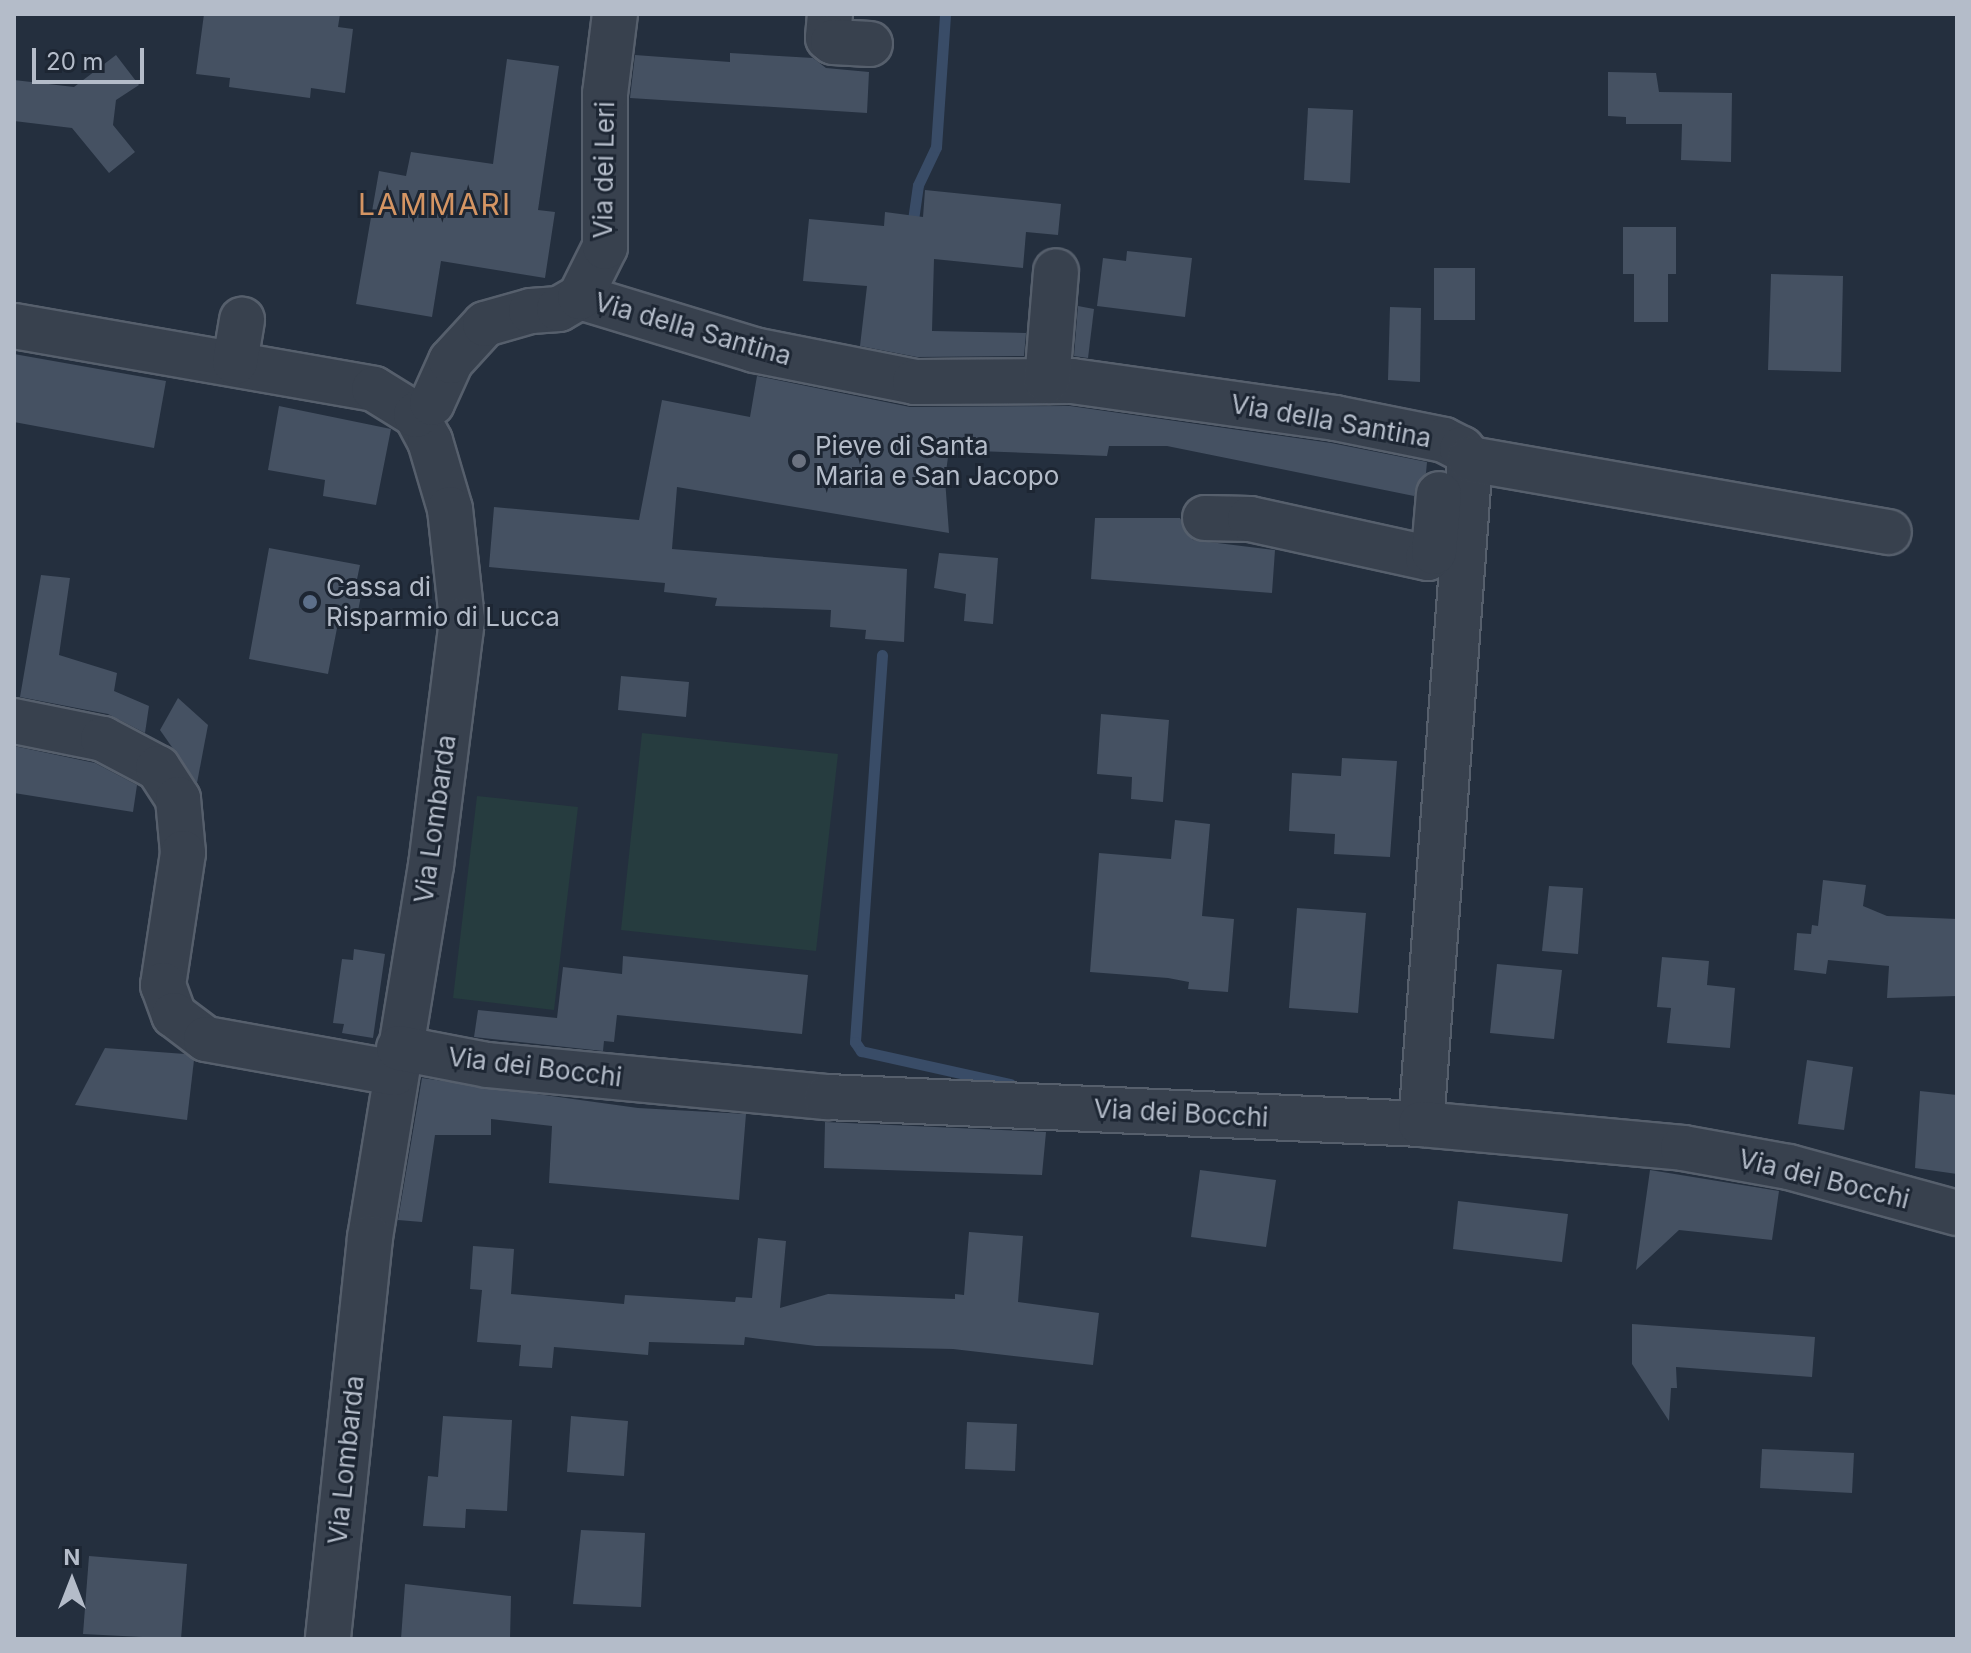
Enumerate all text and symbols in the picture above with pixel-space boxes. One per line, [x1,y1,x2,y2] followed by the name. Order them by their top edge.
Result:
[36,32,148,82] scale bar
[46,47,104,76] text: 20 m
[587,101,621,239] street label: Via dei Leri
[358,186,512,222] district label: LAMMARI
[591,286,795,372] street label: Via della Santina
[1228,388,1434,454] street label: Via della Santina
[815,430,1059,492] place label: Pieve di Santa Maria e San Jacopo
[790,452,808,470] marker: Pieve di Santa Maria e San Jacopo
[326,571,560,632] place label: Cassa di Risparmio di Lucca
[301,593,319,611] marker: Cassa di Risparmio di Lucca
[408,733,462,905] street label: Via Lombarda
[446,1041,624,1093] street label: Via dei Bocchi
[1093,1093,1269,1133] street label: Via dei Bocchi
[1735,1143,1913,1215] street label: Via dei Bocchi
[322,1374,370,1546] street label: Via Lombarda
[32,1541,112,1621] north arrow
[64,1544,80,1570] text: N

